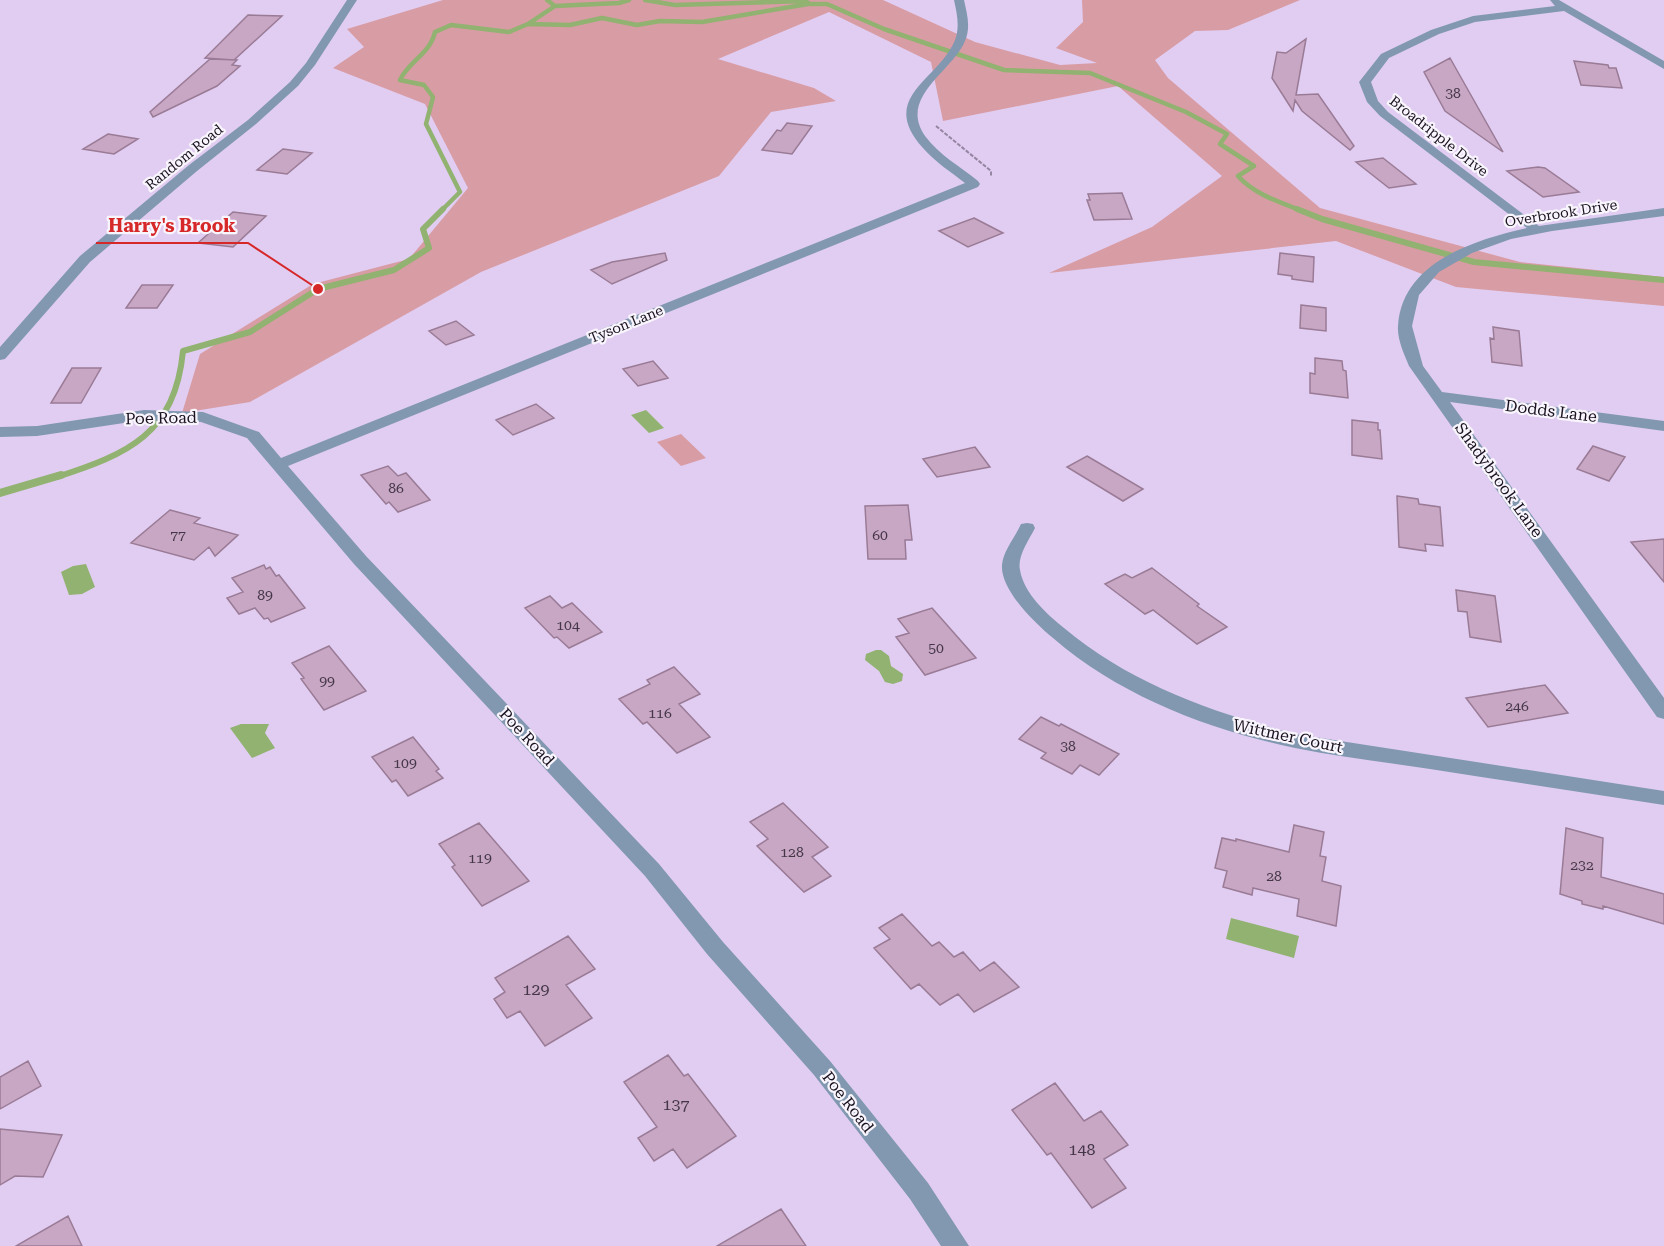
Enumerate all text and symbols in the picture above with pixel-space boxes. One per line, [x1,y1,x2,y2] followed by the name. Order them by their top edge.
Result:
[1445,85,1461,101] house number: 38
[1387,93,1492,180] street label: Broadripple Drive
[142,121,226,193] street label: Random Road
[1504,196,1618,230] street label: Overbrook Drive
[96,207,248,243] callout: Harry's Brook
[108,215,236,236] text: Harry's Brook
[587,302,666,346] street label: Tyson Lane
[1504,396,1598,426] street label: Dodds Lane
[125,408,197,428] street label: Poe Road
[1451,419,1547,541] street label: Shadybrook Lane
[388,480,404,496] house number: 86
[170,527,186,543] house number: 77
[872,527,888,543] house number: 60
[257,587,273,603] house number: 89
[556,617,580,633] house number: 104
[928,640,944,656] house number: 50
[319,673,335,689] house number: 99
[1505,698,1529,714] house number: 246
[496,704,558,770] street label: Poe Road
[648,705,672,721] house number: 116
[1231,715,1345,757] street label: Wittmer Court
[1060,738,1076,754] house number: 38
[393,755,417,771] house number: 109
[780,844,804,860] house number: 128
[468,850,492,866] house number: 119
[1570,857,1594,873] house number: 232
[1266,868,1282,884] house number: 28
[523,980,549,999] house number: 129
[818,1068,878,1136] street label: Poe Road
[663,1095,689,1114] house number: 137
[1069,1140,1095,1159] house number: 148

